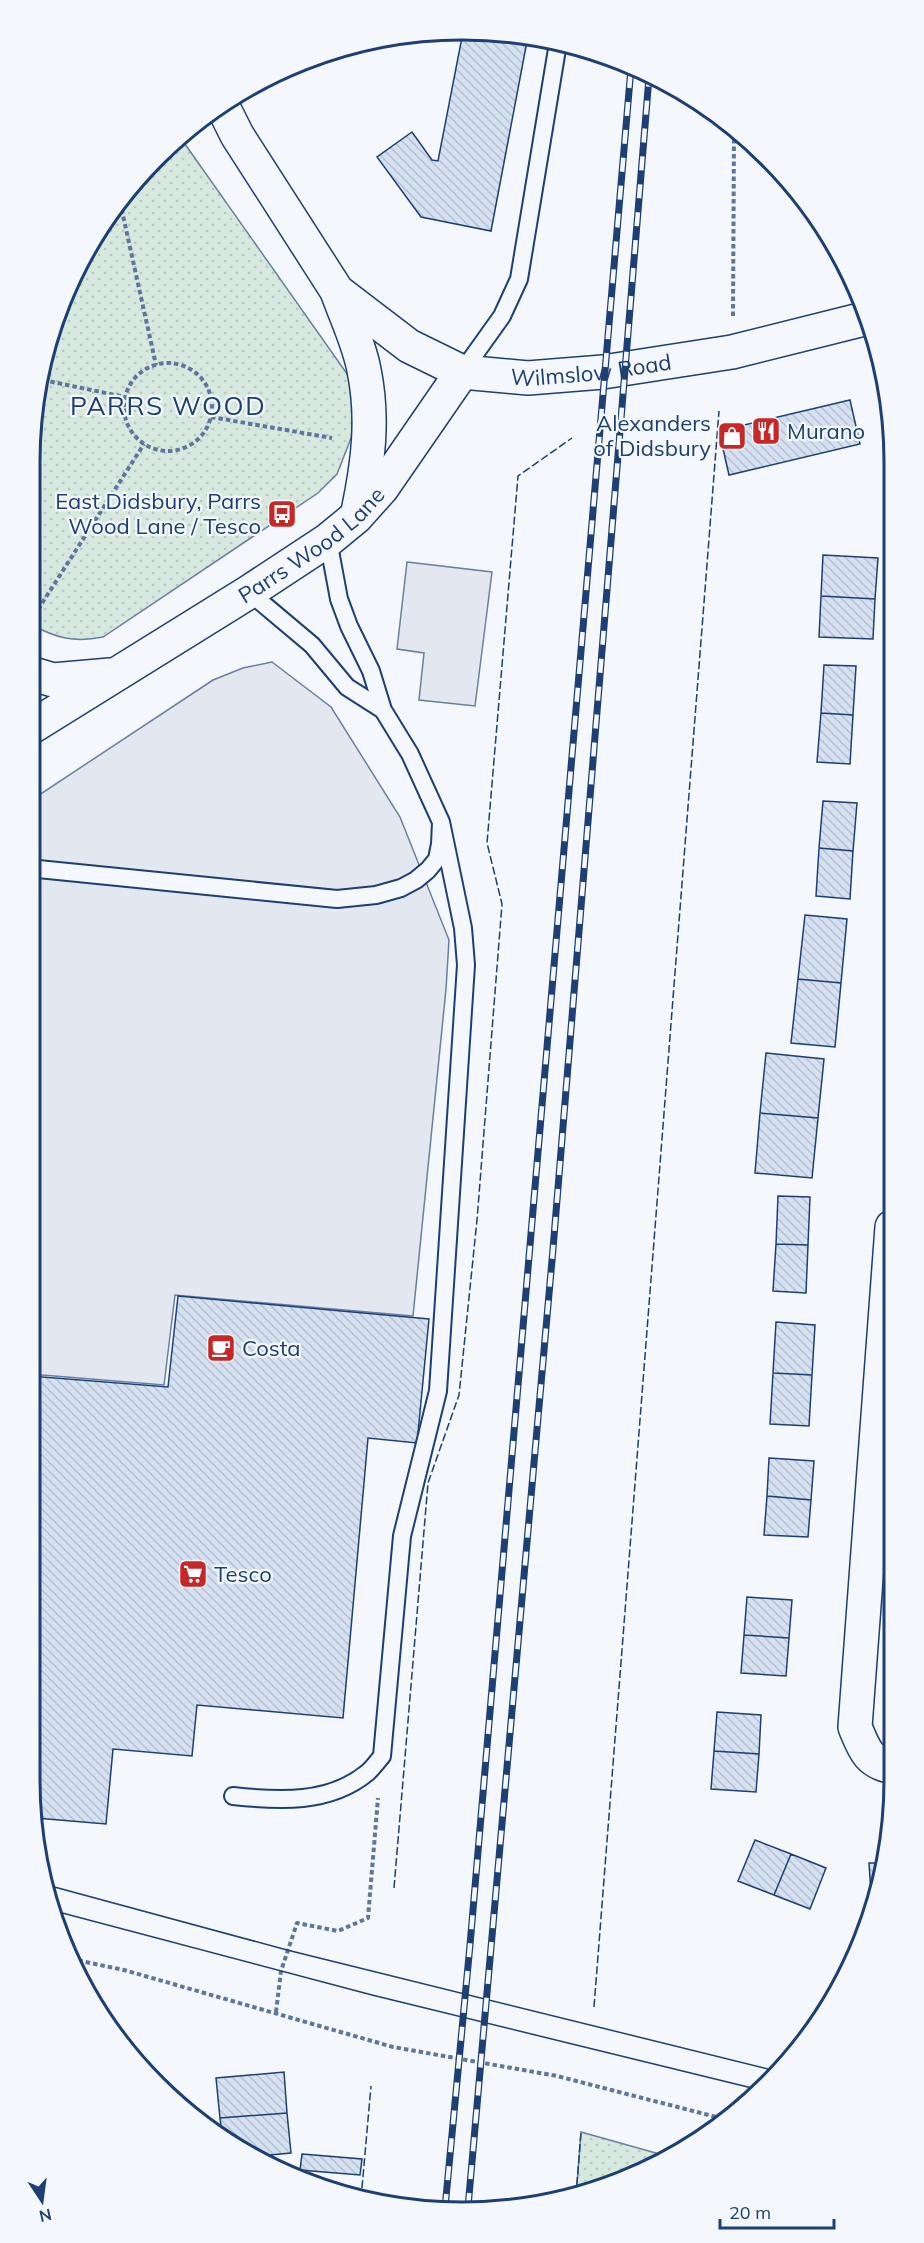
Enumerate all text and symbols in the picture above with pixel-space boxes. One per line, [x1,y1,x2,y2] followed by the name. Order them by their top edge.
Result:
[509,348,673,393] street label: Wilmslow Road
[70,389,266,422] district label: PARRS WOOD
[593,409,711,462] place label: Alexanders of Didsbury
[750,415,782,447] restaurant icon: Murano
[787,417,865,445] place label: Murano
[716,420,748,452] shop icon: Alexanders of Didsbury
[233,481,390,609] street label: Parrs Wood Lane
[55,487,261,540] place label: East Didsbury, Parrs Wood Lane / Tesco
[266,498,298,530] bus stop icon: East Didsbury, Parrs Wood Lane / Tesco
[205,1332,237,1364] cafe icon: Costa
[242,1334,301,1362] place label: Costa
[177,1558,209,1590] supermarket icon: Tesco
[214,1560,272,1588] place label: Tesco
[12,2171,72,2231] north arrow
[720,2192,834,2230] scale bar
[729,2201,771,2224] text: 20 m
[37,2205,54,2227] text: N

